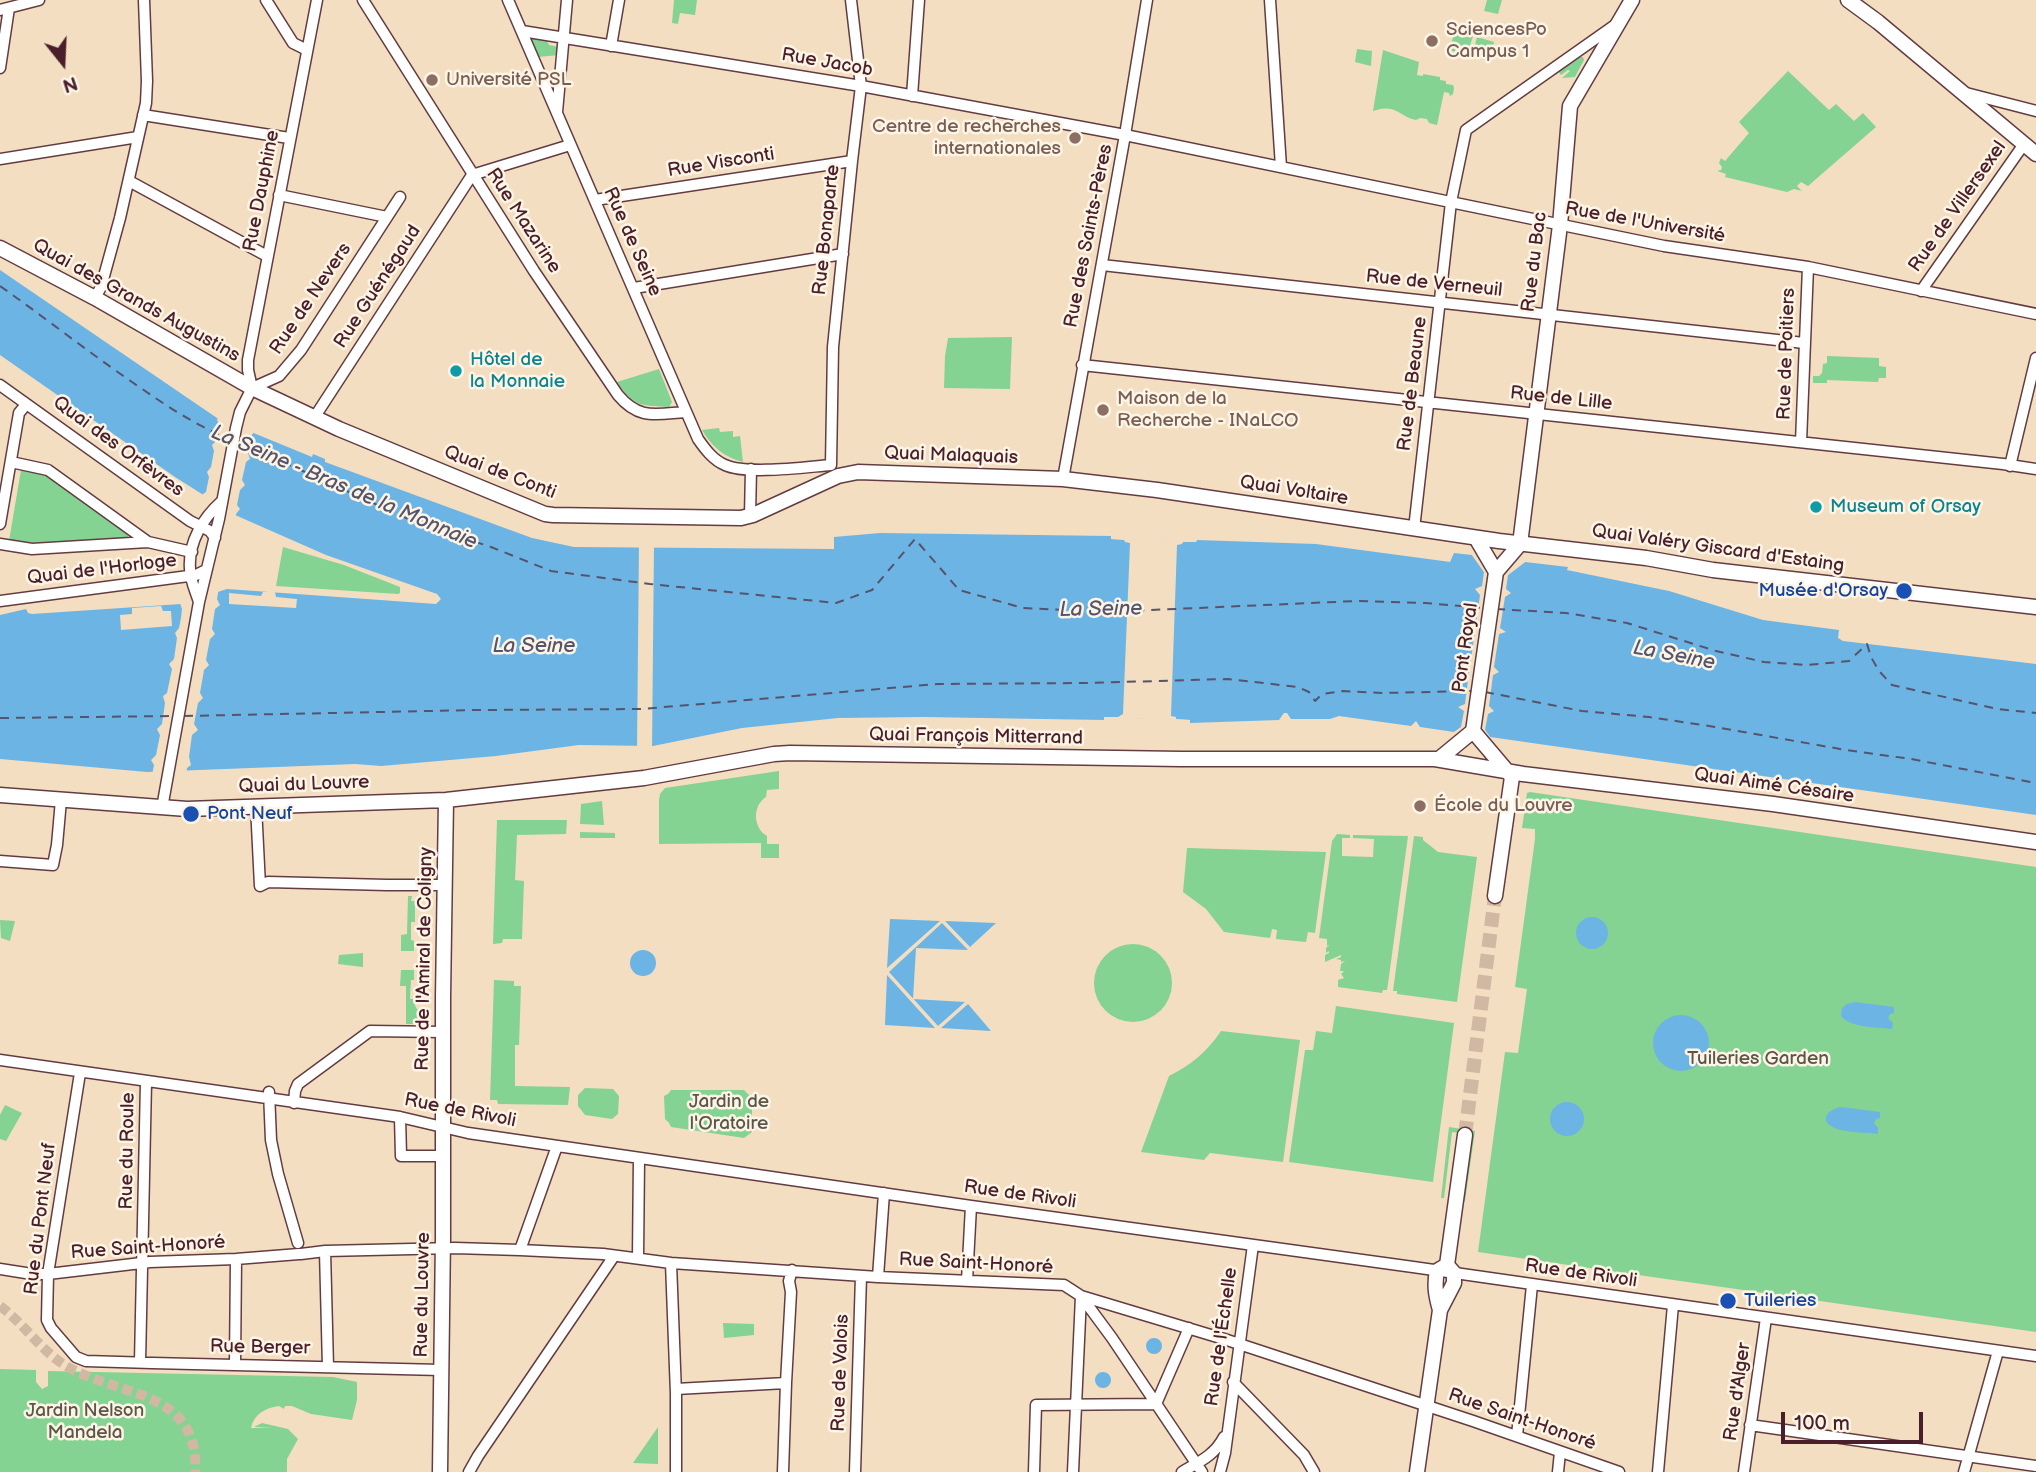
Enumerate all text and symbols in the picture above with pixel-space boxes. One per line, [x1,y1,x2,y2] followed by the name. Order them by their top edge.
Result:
[1446,19,1547,63] place label: SciencesPo Campus 1
[28,28,98,98] north arrow
[1424,33,1440,49] marker: SciencesPo Campus 1
[780,44,874,82] street label: Rue Jacob
[446,69,571,91] place label: Université PSL
[59,70,80,97] text: N
[424,72,440,88] marker: Université PSL
[872,116,1061,160] place label: Centre de recherches internationales
[239,128,285,254] street label: Rue Dauphine
[1067,130,1083,146] marker: Centre de recherches internationales
[1904,137,2012,277] street label: Rue de Villersexel
[1060,142,1118,330] street label: Rue des Saints-Pères
[666,143,776,183] street label: Rue Visconti
[481,164,565,278] street label: Rue Mazarine
[809,164,845,296] street label: Rue Bonaparte
[598,184,666,300] street label: Rue de Seine
[1563,198,1727,248] street label: Rue de l'Université
[1518,211,1552,313] street label: Rue du Bac
[330,221,426,353] street label: Rue Guénégaud
[28,234,244,368] street label: Quai des Grands Augustins
[265,239,357,359] street label: Rue de Nevers
[1364,265,1504,303] street label: Rue de Verneuil
[1773,288,1801,420] street label: Rue de Poitiers
[1393,315,1433,453] street label: Rue de Beaune
[470,349,565,393] place label: Hôtel de la Monnaie
[448,363,464,379] marker: Hôtel de la Monnaie
[1509,382,1613,416] street label: Rue de Lille
[1117,388,1299,432] place label: Maison de la Recherche - INaLCO
[48,392,188,502] street label: Quai des Orfèvres
[1095,402,1111,418] marker: Maison de la Recherche - INaLCO
[207,420,481,556] water label: La Seine - Bras de la Monnaie
[441,441,559,505] street label: Quai de Conti
[884,442,1018,470] street label: Quai Malaquais
[1238,471,1350,511] street label: Quai Voltaire
[1830,496,1981,518] place label: Museum of Orsay
[1808,499,1824,515] marker: Museum of Orsay
[1590,520,1846,578] street label: Quai Valéry Giscard d'Estaing
[26,550,178,590] street label: Quai de l'Horloge
[1759,580,1888,602] place label: Musée d'Orsay
[1894,581,1914,601] marker: Musée d'Orsay
[1059,597,1143,623] water label: La Seine
[1448,601,1484,695] street label: Pont Royal
[493,634,575,660] water label: La Seine
[1631,636,1717,676] water label: La Seine
[869,724,1083,750] street label: Quai François Mitterrand
[1693,763,1855,809] street label: Quai Aimé Césaire
[238,771,370,799] street label: Quai du Louvre
[1434,795,1573,817] place label: École du Louvre
[1412,798,1428,814] marker: École du Louvre
[207,803,293,825] place label: Pont Neuf
[181,804,201,824] marker: Pont Neuf
[412,847,438,1071] street label: Rue de l'Amiral de Coligny
[1687,1048,1829,1070] park label: Tuileries Garden
[402,1089,518,1133] street label: Rue de Rivoli
[689,1091,769,1135] park label: Jardin de l'Oratoire
[116,1092,140,1210] street label: Rue du Roule
[20,1142,62,1296] street label: Rue du Pont Neuf
[962,1176,1078,1214] street label: Rue de Rivoli
[70,1231,226,1265] street label: Rue Saint-Honoré
[411,1232,435,1358] street label: Rue du Louvre
[898,1249,1054,1279] street label: Rue Saint-Honoré
[1523,1255,1639,1293] street label: Rue de Rivoli
[1201,1266,1243,1408] street label: Rue de l'Échelle
[1744,1290,1816,1312] place label: Tuileries
[1718,1291,1738,1311] marker: Tuileries
[828,1314,854,1432] street label: Rue de Valois
[210,1336,310,1360] street label: Rue Berger
[1720,1341,1756,1443] street label: Rue d'Alger
[1445,1384,1599,1456] street label: Rue Saint-Honoré
[1784,1398,1926,1442] scale bar
[26,1400,144,1444] park label: Jardin Nelson Mandela
[1794,1411,1850,1436] text: 100 m

